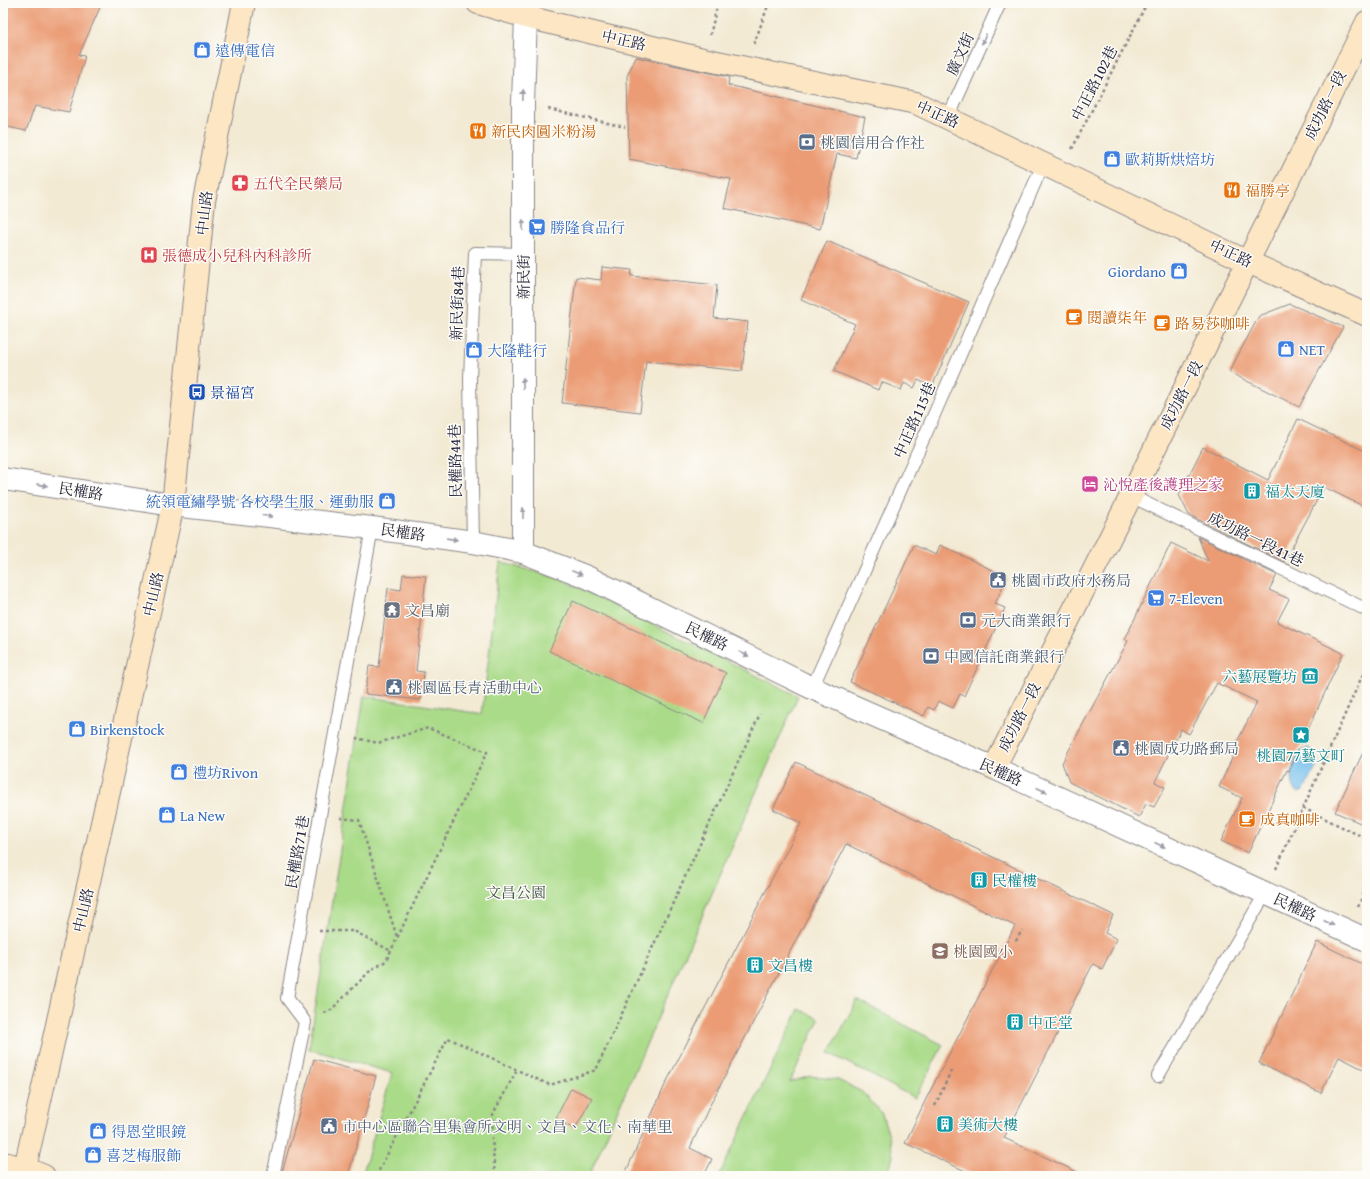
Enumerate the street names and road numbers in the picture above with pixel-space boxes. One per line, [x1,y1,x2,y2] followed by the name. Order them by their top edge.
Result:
[600,25,648,55] street label: 中正路
[941,29,979,79] street label: 廣文街
[1066,42,1122,124] street label: 中正路102巷
[1299,67,1351,143] street label: 成功路一段
[913,95,963,133] street label: 中正路
[191,189,217,237] street label: 中山路
[1206,234,1256,272] street label: 中正路
[513,254,534,300] street label: 新民街
[445,265,469,341] street label: 新民街84巷
[1155,357,1207,433] street label: 成功路一段
[888,378,940,462] street label: 中正路115巷
[444,424,466,498] street label: 民權路44巷
[57,477,105,505] street label: 民權路
[1204,507,1308,571] street label: 成功路一段41巷
[379,518,427,546] street label: 民權路
[138,570,168,618] street label: 中山路
[682,617,732,655] street label: 民權路
[993,679,1045,755] street label: 成功路一段
[976,753,1026,791] street label: 民權路
[280,814,314,890] street label: 民權路71巷
[68,886,98,934] street label: 中山路
[1270,888,1320,926] street label: 民權路

